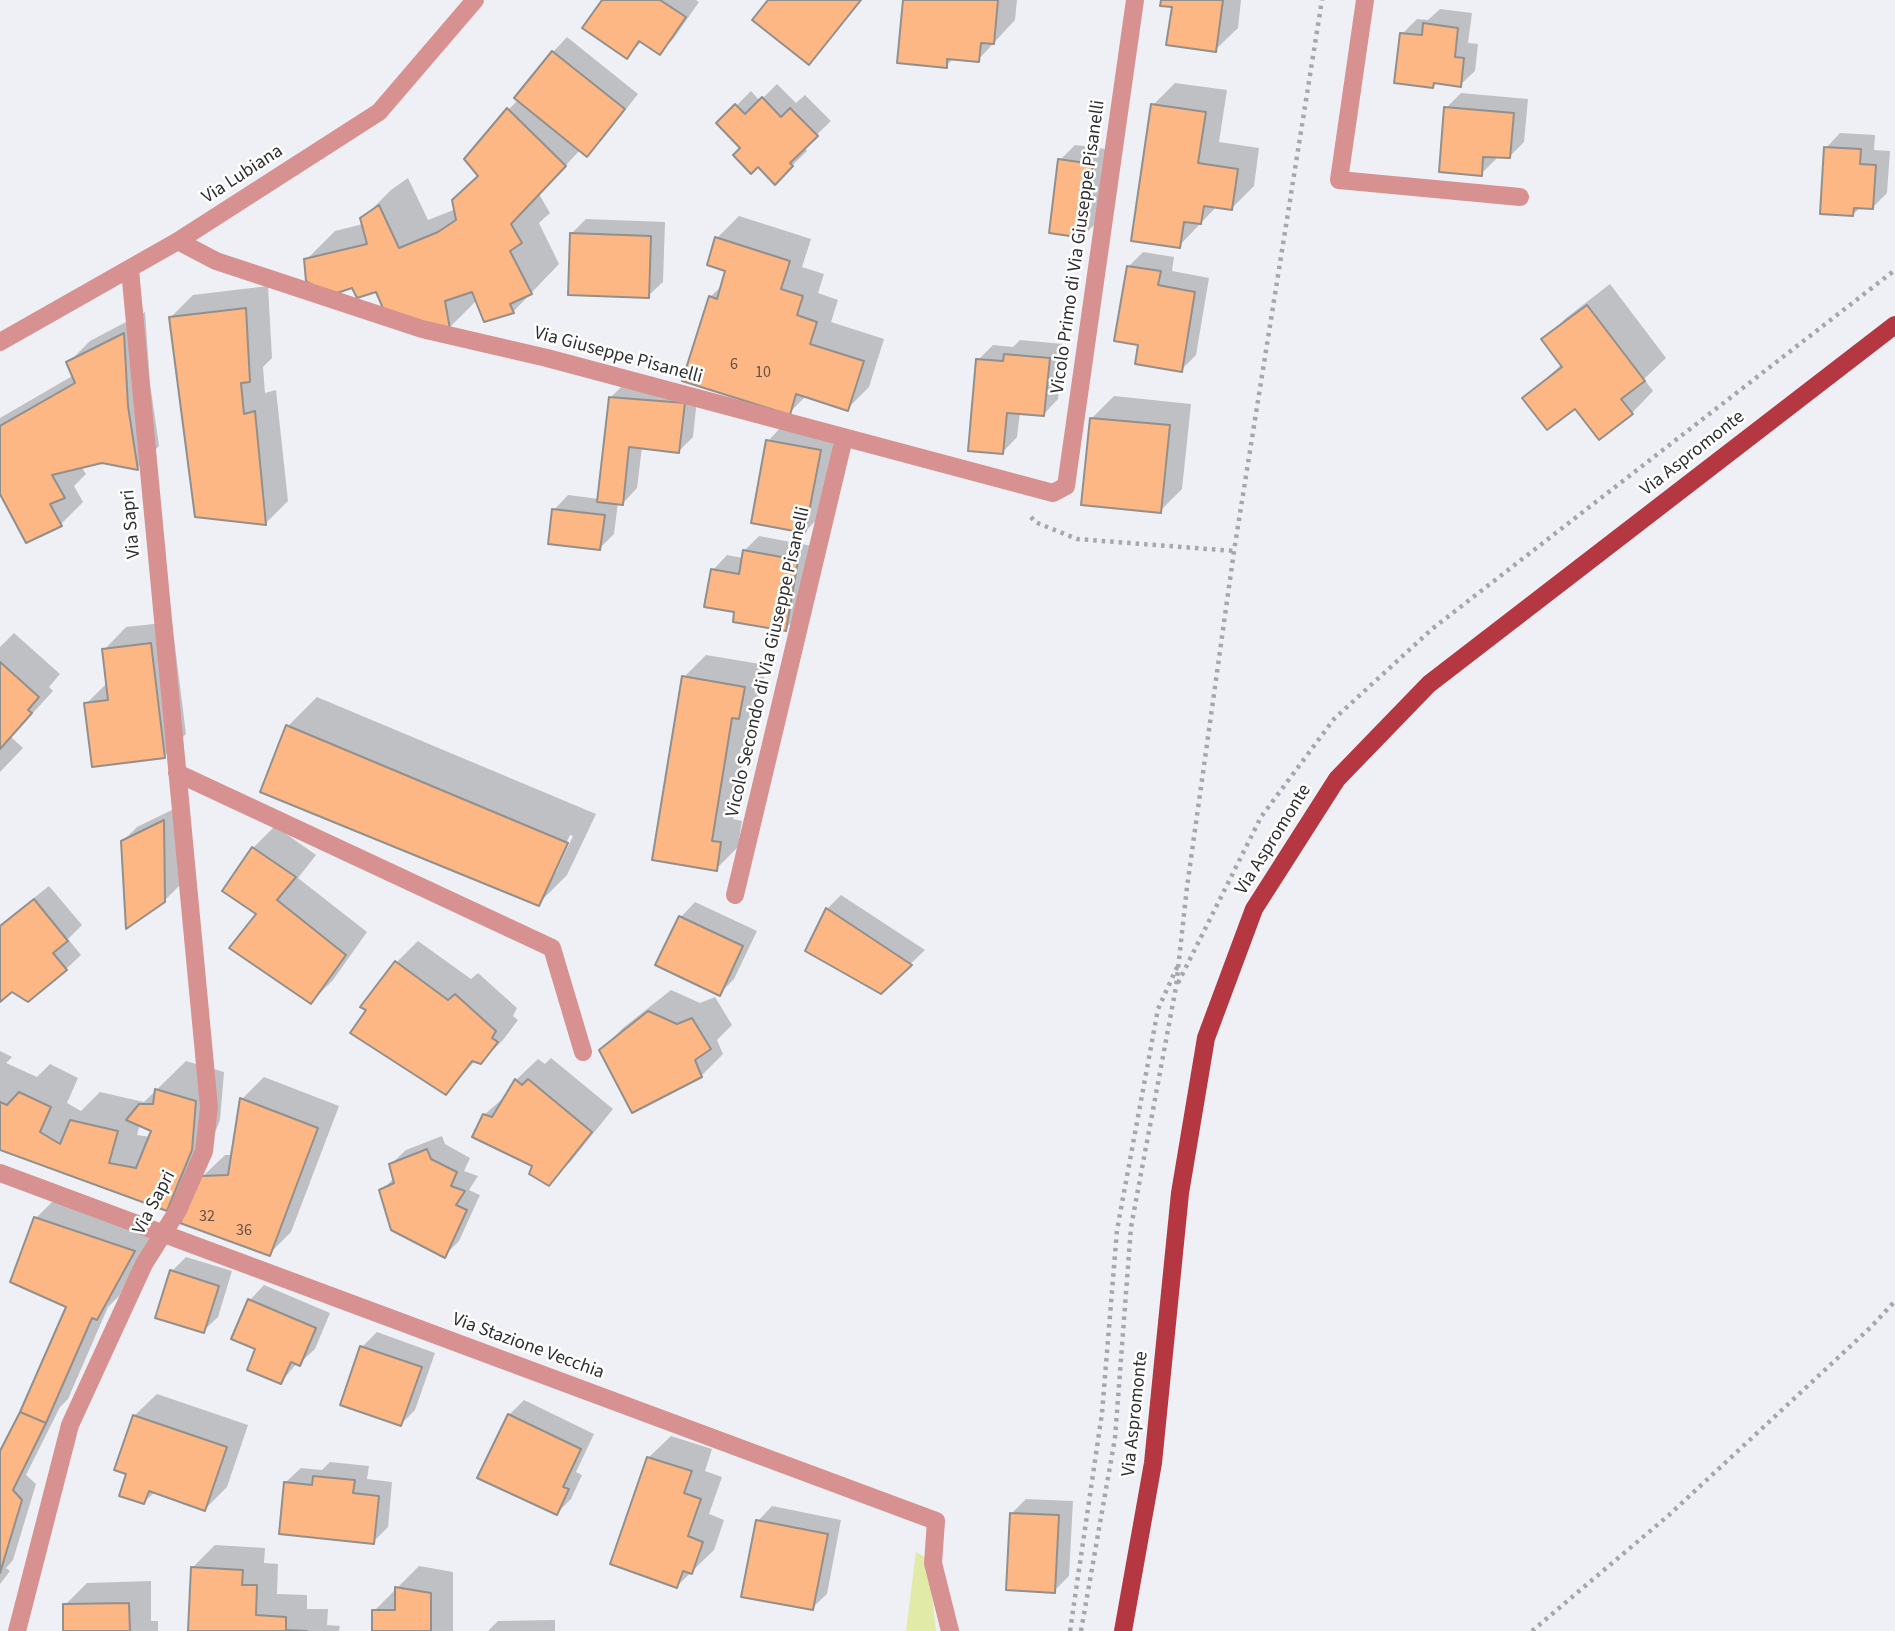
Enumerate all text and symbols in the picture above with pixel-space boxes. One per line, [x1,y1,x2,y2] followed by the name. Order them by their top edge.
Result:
[1047,99,1111,395] street label: Vicolo Primo di Via Giuseppe Pisanelli
[198,140,288,210] street label: Via Lubiana
[531,323,705,389] street label: Via Giuseppe Pisanelli
[730,355,738,375] house number: 6
[755,363,771,383] house number: 10
[1636,406,1750,502] street label: Via Aspromonte
[118,488,146,560] street label: Via Sapri
[722,505,816,819] street label: Vicolo Secondo di Via Giuseppe Pisanelli
[1231,781,1317,899] street label: Via Aspromonte
[129,1167,181,1239] street label: Via Sapri
[199,1207,215,1227] house number: 32
[236,1221,252,1241] house number: 36
[449,1309,607,1385] street label: Via Stazione Vecchia
[1118,1350,1154,1478] street label: Via Aspromonte

